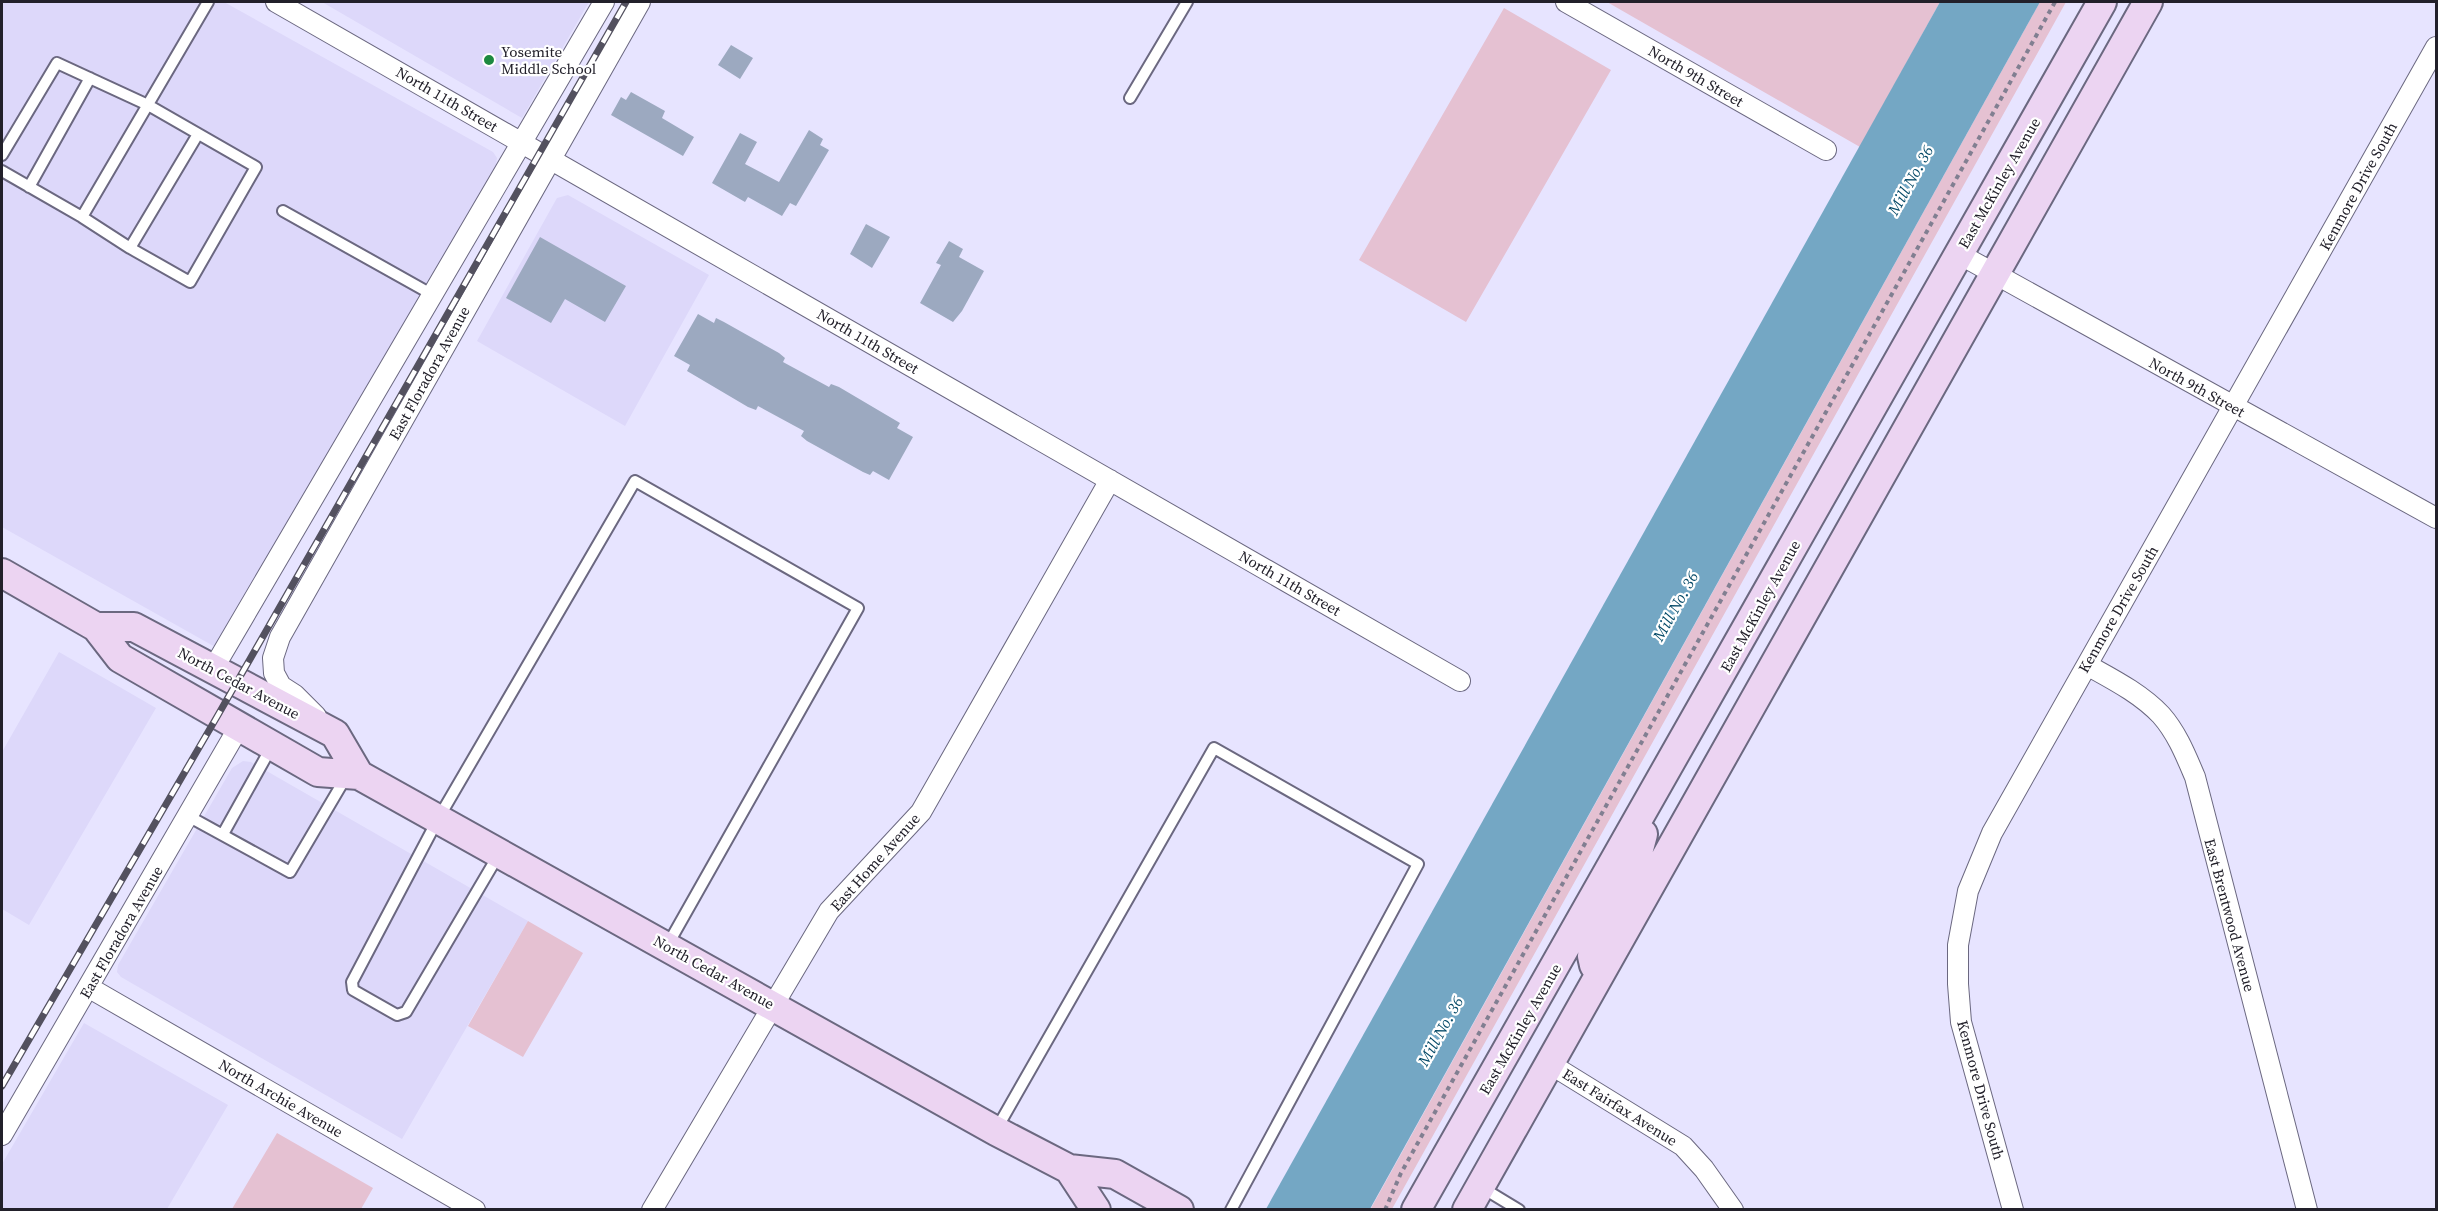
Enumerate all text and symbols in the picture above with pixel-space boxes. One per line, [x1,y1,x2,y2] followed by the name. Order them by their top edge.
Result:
[1645,40,1748,112] street label: North 9th Street
[501,41,597,79] place label: Yosemite Middle School
[482,53,496,67] marker: Yosemite Middle School
[392,61,502,137] street label: North 11th Street
[1953,113,2045,252] street label: East McKinley Avenue
[2314,118,2402,254] street label: Kenmore Drive South
[1881,141,1938,220] water label: Mill No. 36
[383,302,475,444] street label: East Floradora Avenue
[813,303,923,379] street label: North 11th Street
[2145,352,2249,422] street label: North 9th Street
[1715,536,1805,676] street label: East McKinley Avenue
[2073,542,2163,676] street label: Kenmore Drive South
[1235,545,1345,621] street label: North 11th Street
[1646,567,1703,646] water label: Mill No. 36
[174,642,304,724] street label: North Cedar Avenue
[825,808,925,916] street label: East Home Avenue
[2199,836,2261,994] street label: East Brentwood Avenue
[74,861,168,1002] street label: East Floradora Avenue
[650,930,779,1014] street label: North Cedar Avenue
[1474,959,1566,1098] street label: East McKinley Avenue
[1411,992,1468,1071] water label: Mill No. 36
[1952,1018,2010,1162] street label: Kenmore Drive South
[215,1054,347,1142] street label: North Archie Avenue
[1559,1063,1682,1151] street label: East Fairfax Avenue

